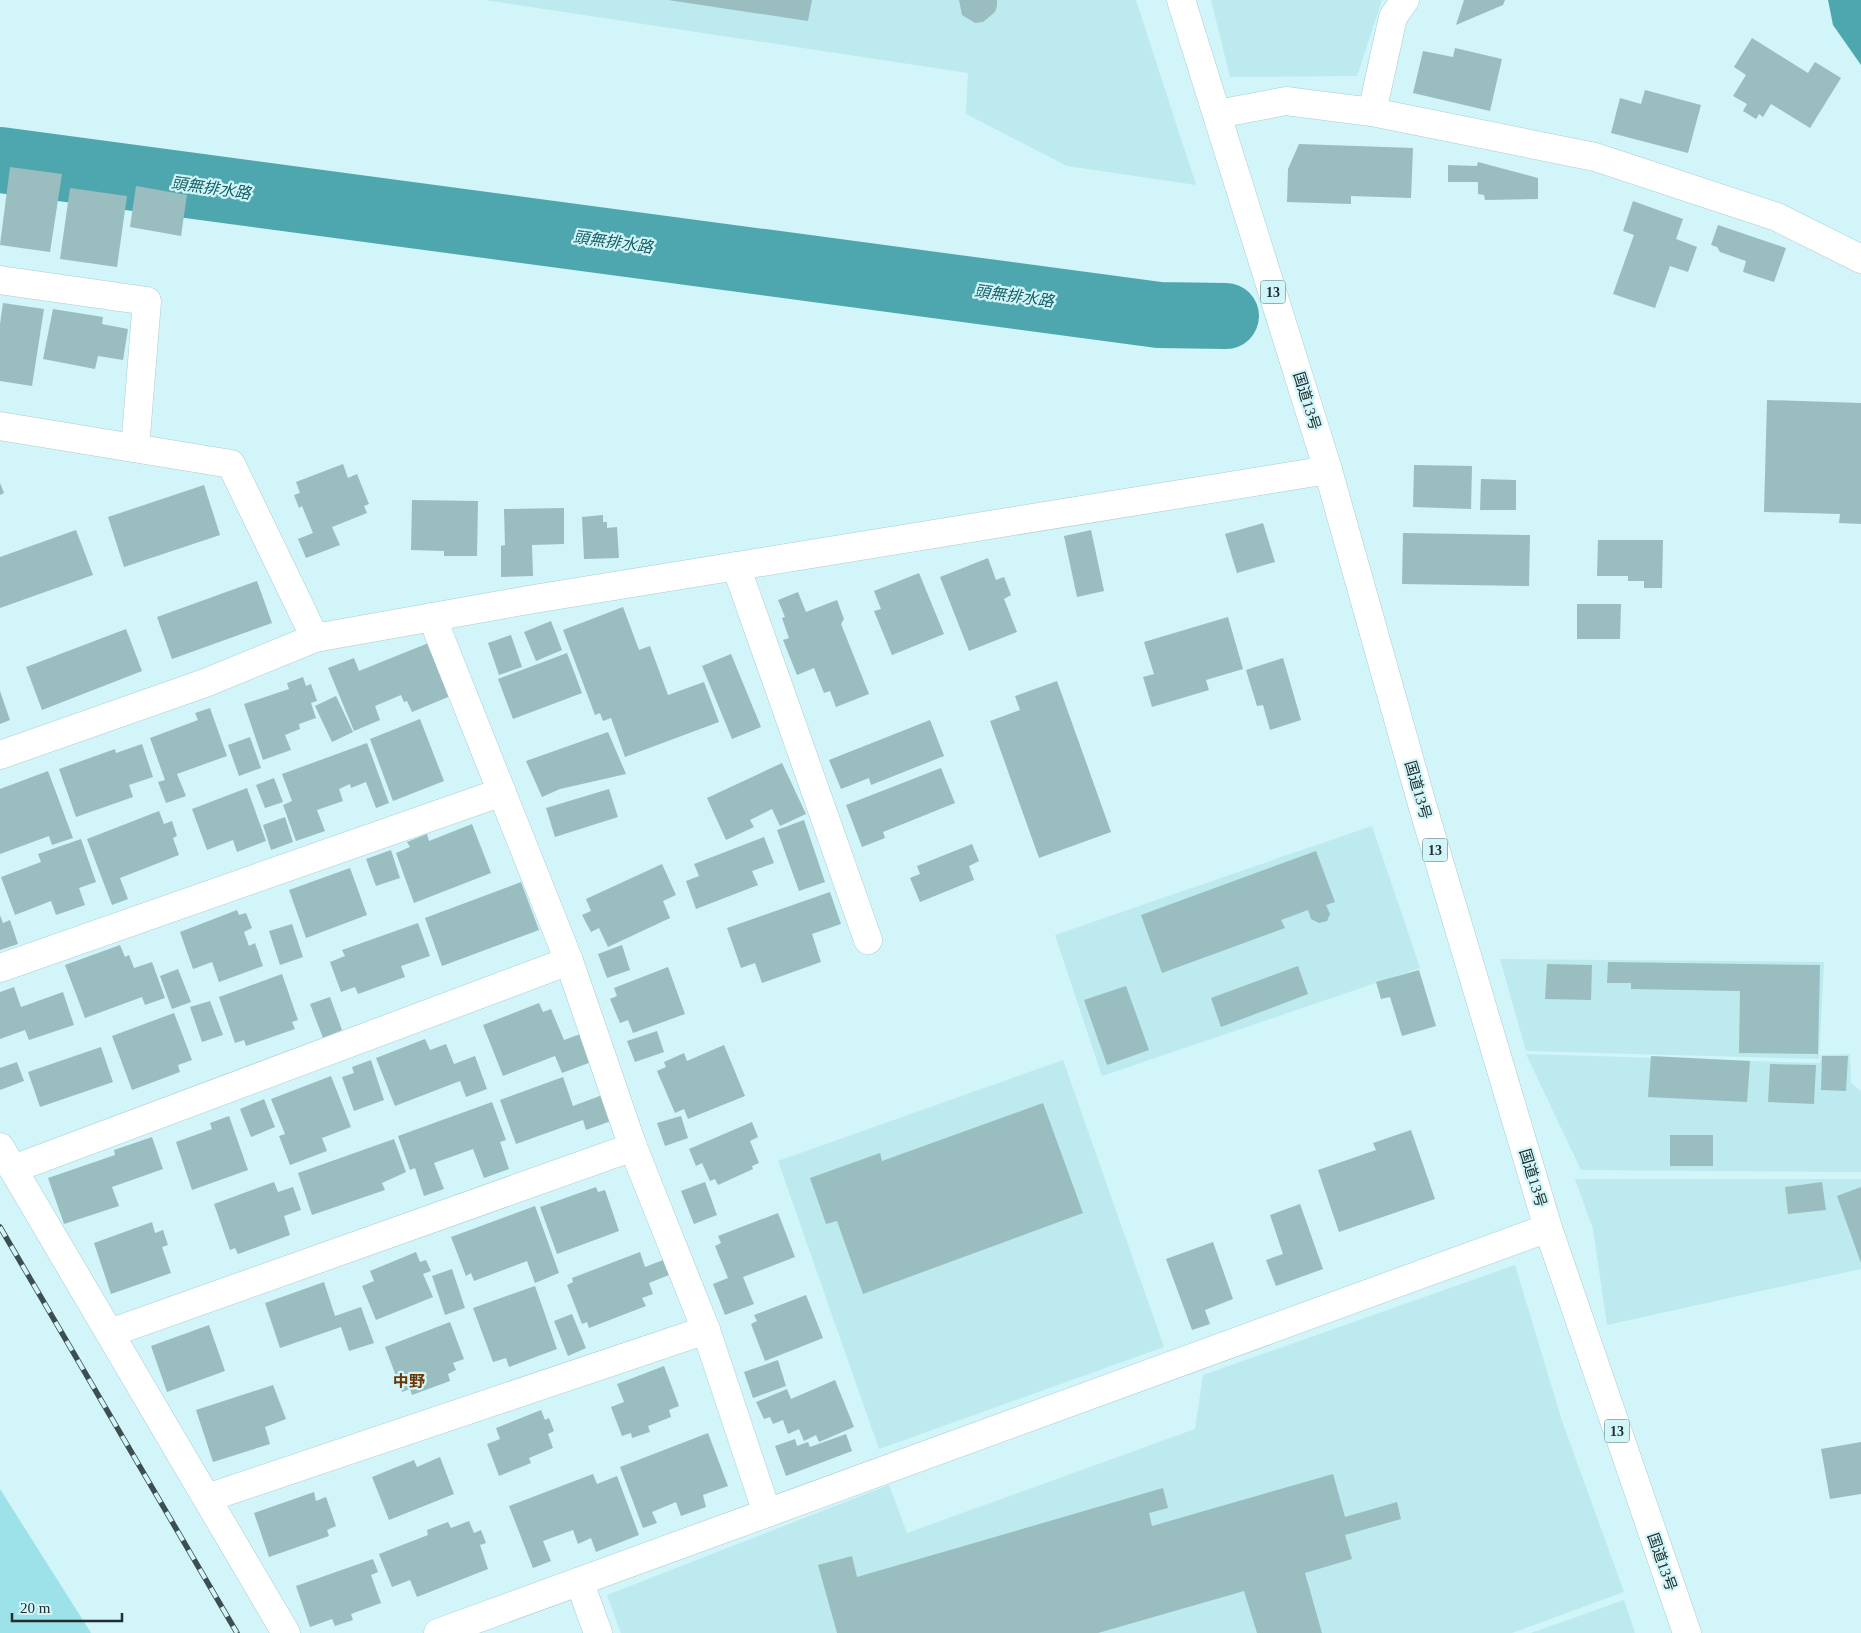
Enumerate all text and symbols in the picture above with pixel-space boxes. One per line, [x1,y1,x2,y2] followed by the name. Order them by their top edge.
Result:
[170,174,254,202] water label: 頭無排水路
[572,228,656,256] water label: 頭無排水路
[1260,280,1286,304] road number: 13
[973,282,1057,310] water label: 頭無排水路
[1291,370,1323,432] street label: 国道13号
[1402,759,1434,821] street label: 国道13号
[1422,838,1448,862] road number: 13
[1517,1147,1549,1209] street label: 国道13号
[393,1373,425,1390] district label: 中野
[1604,1420,1630,1442] road number: 13
[1645,1531,1679,1593] street label: 国道13号
[12,1590,122,1622] scale bar
[20,1600,51,1616] text: 20 m

